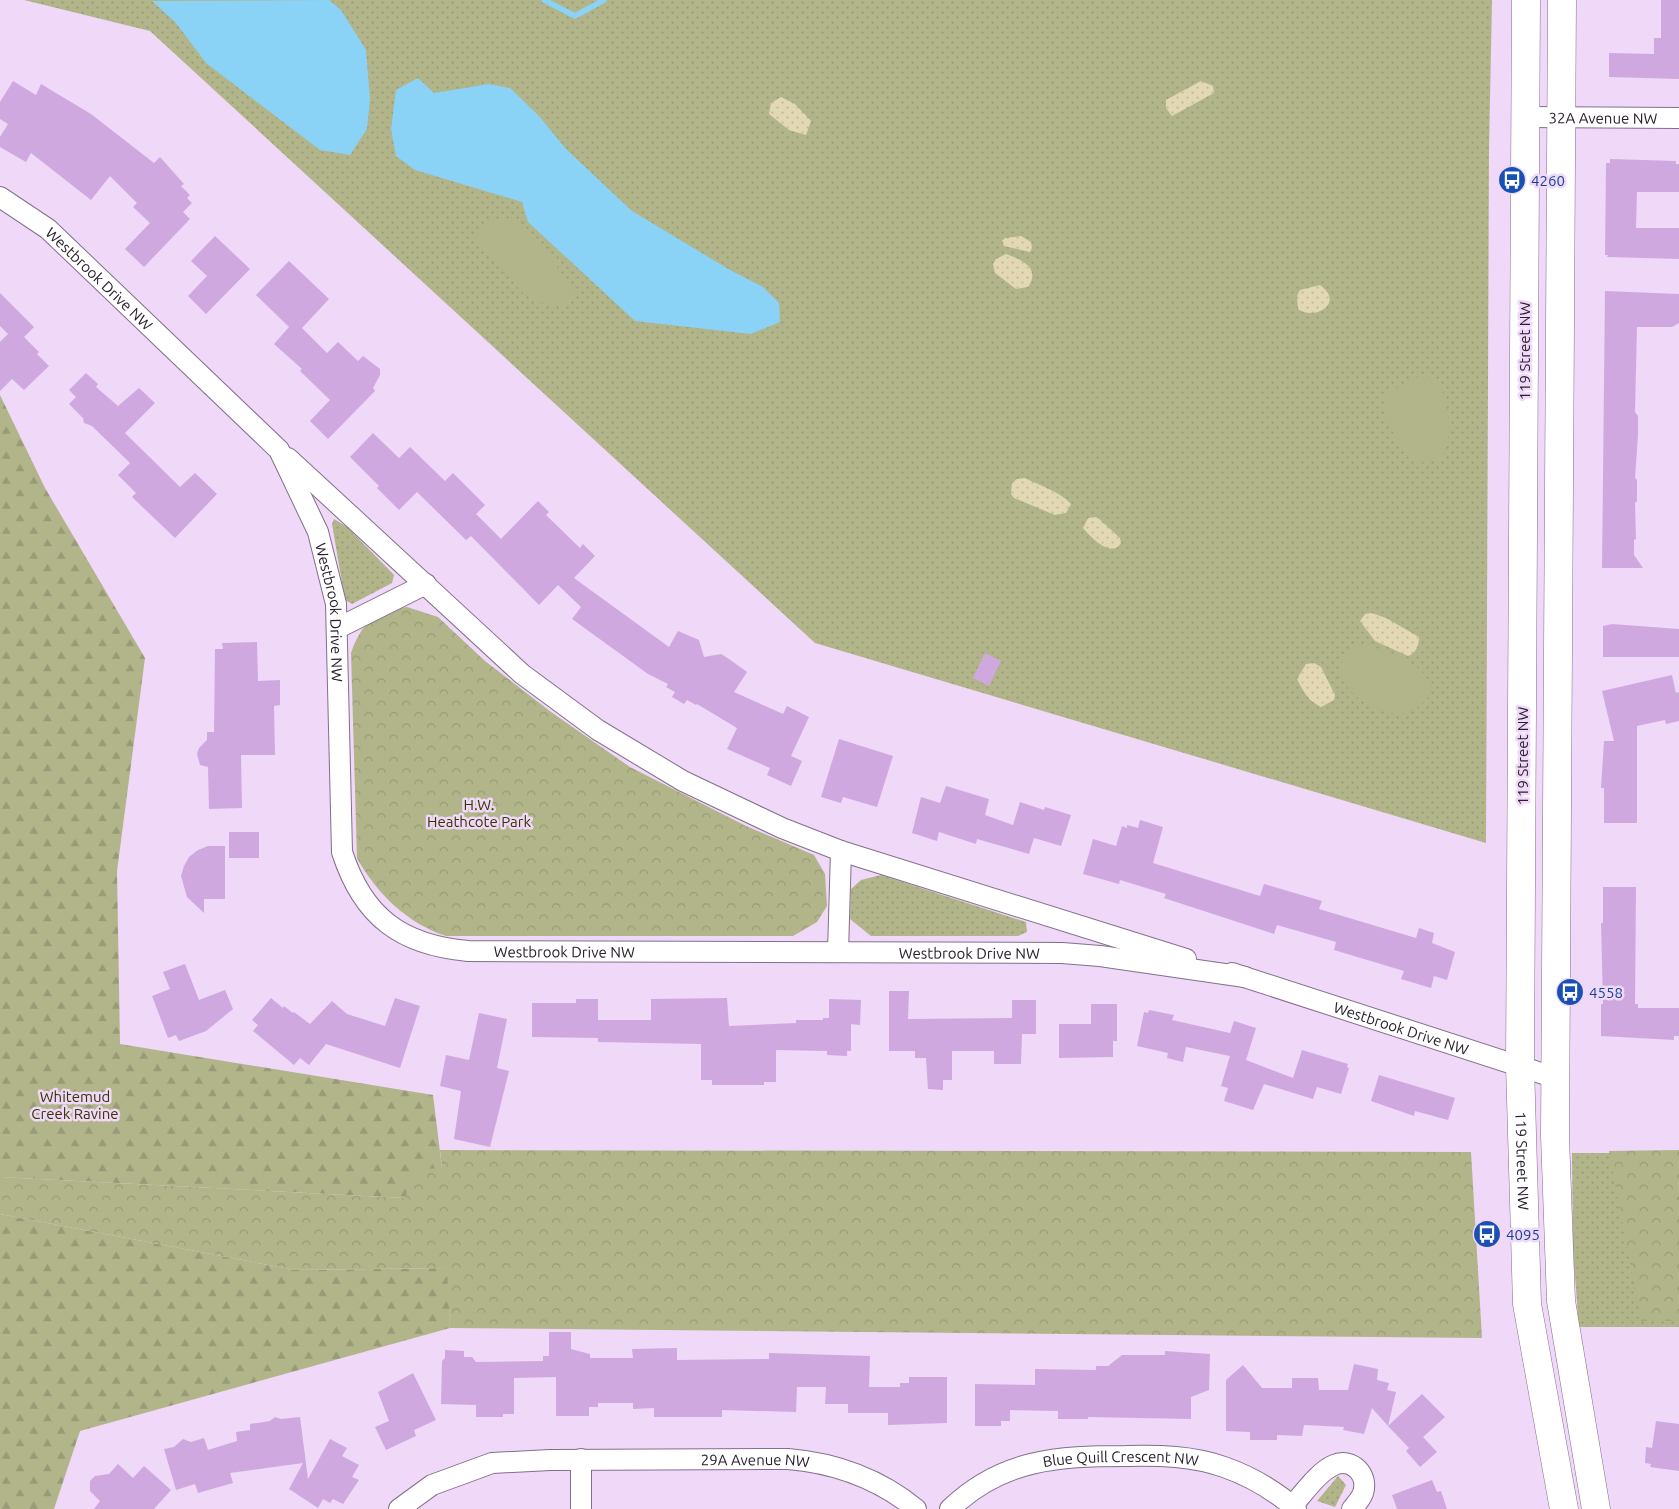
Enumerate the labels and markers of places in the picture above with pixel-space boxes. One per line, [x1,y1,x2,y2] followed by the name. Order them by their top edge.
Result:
[1497,165,1527,195] bus stop icon: 4260
[1531,172,1565,189] place label: 4260
[1555,977,1585,1007] bus stop icon: 4558
[1589,984,1623,1001] place label: 4558
[1472,1219,1502,1249] bus stop icon: 4095
[1506,1226,1540,1243] place label: 4095

